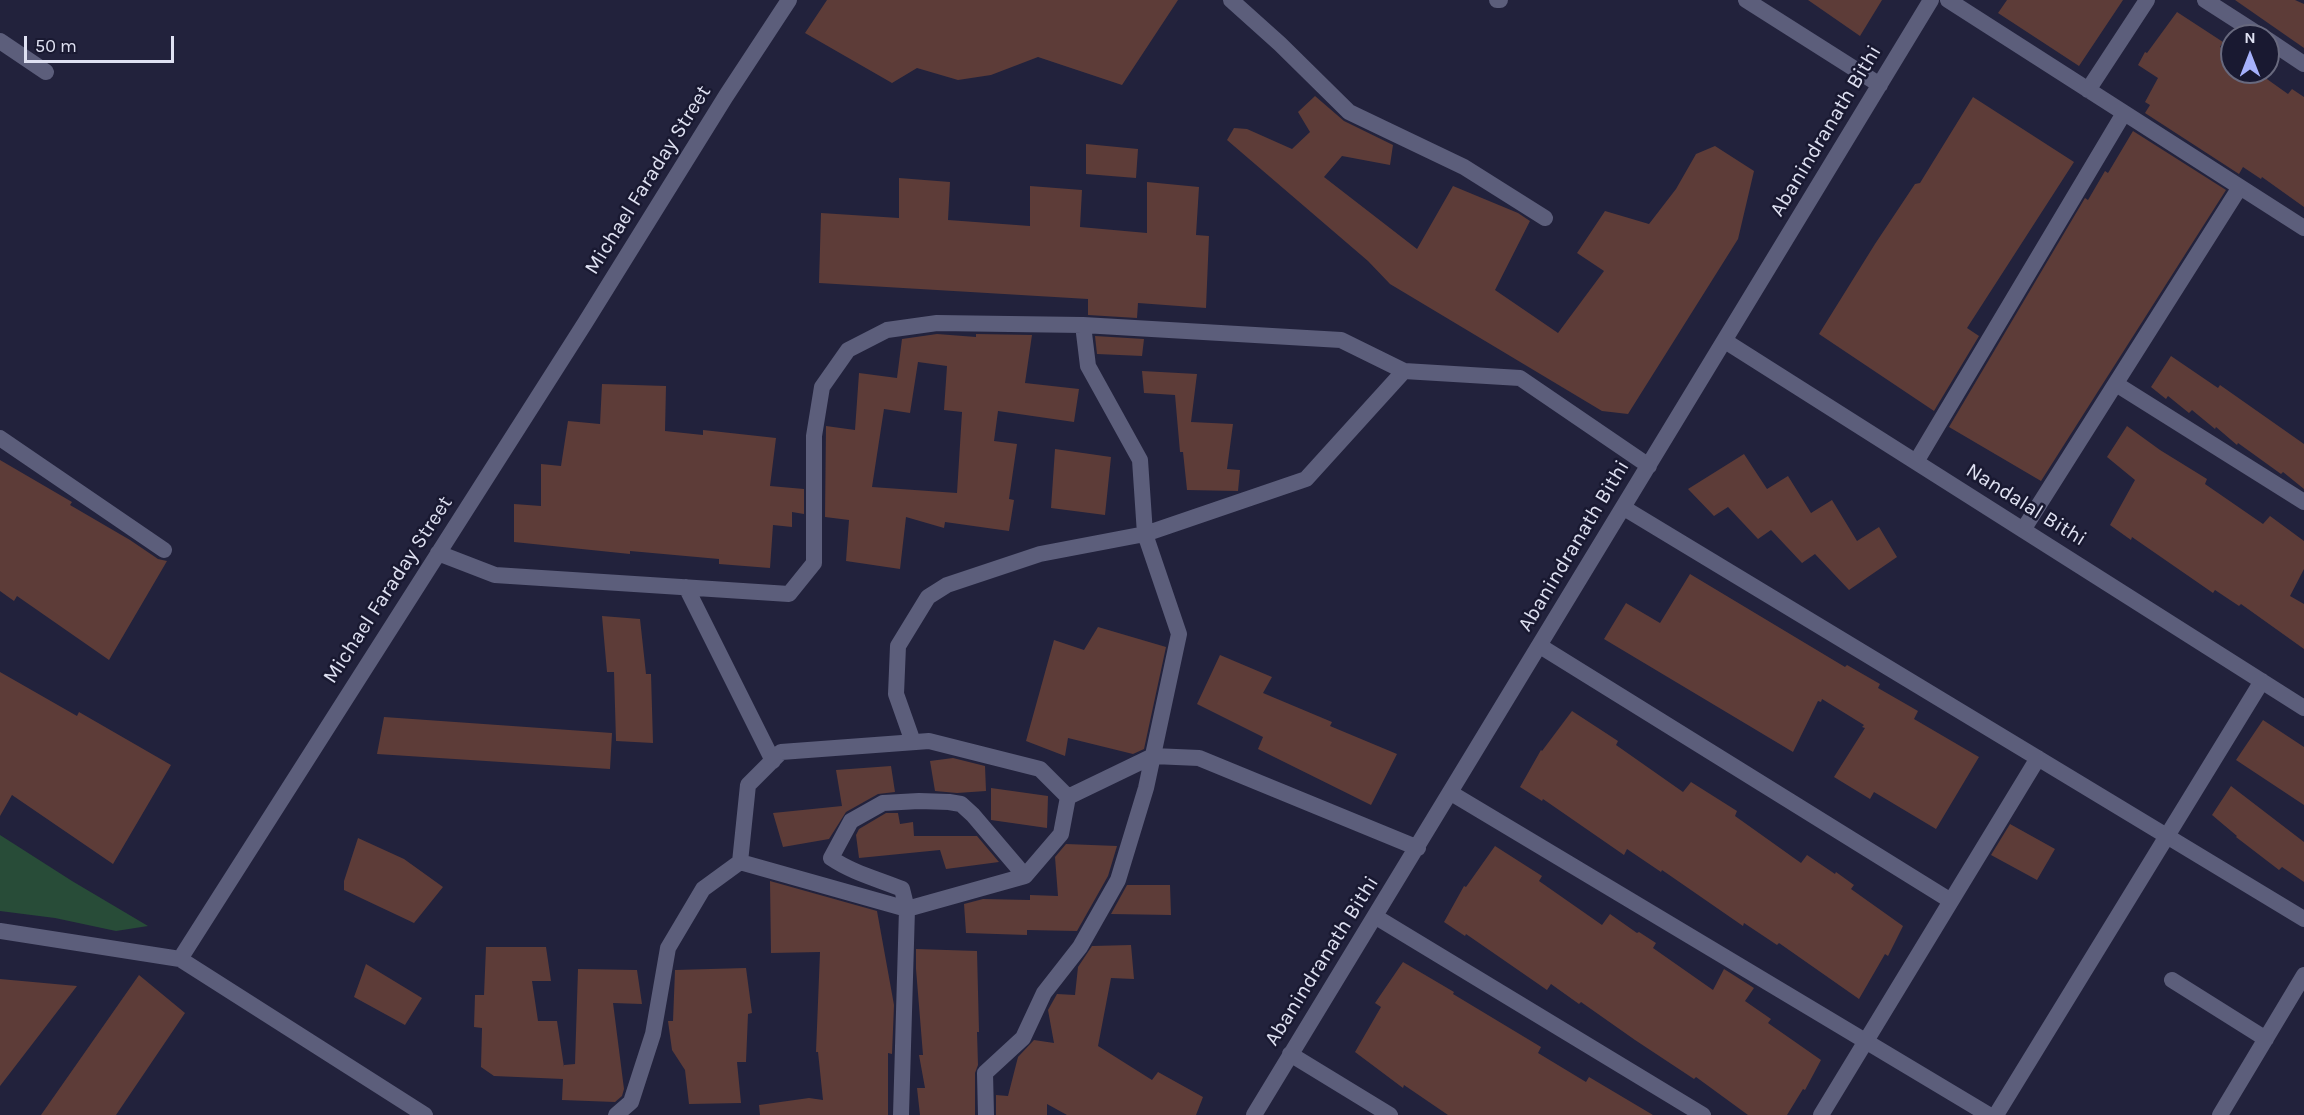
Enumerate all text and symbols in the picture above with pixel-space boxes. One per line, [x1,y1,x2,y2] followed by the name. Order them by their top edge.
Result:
[27,24,177,62] scale bar
[2220,24,2280,84] north arrow
[2244,28,2256,47] text: N
[35,35,77,57] text: 50 m
[1765,41,1887,221] street label: Abanindranath Bithi
[579,81,717,279] street label: Michael Faraday Street
[1513,456,1635,636] street label: Abanindranath Bithi
[1961,458,2091,552] street label: Nandalal Bithi
[318,492,458,688] street label: Michael Faraday Street
[1260,872,1384,1050] street label: Abanindranath Bithi

